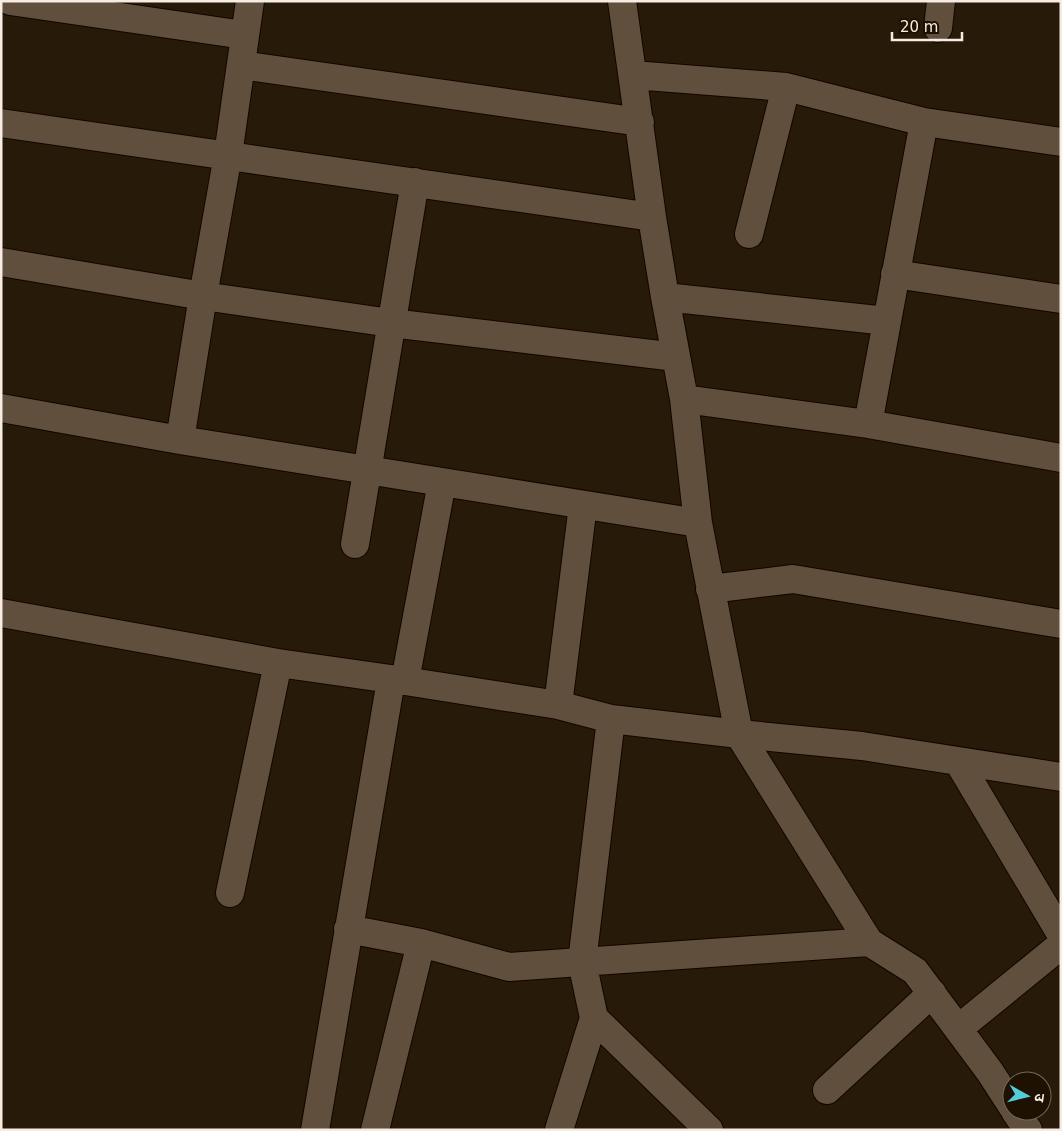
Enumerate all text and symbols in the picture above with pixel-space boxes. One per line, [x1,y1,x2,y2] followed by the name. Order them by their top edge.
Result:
[892,10,962,42] scale bar
[900,18,938,36] text: 20 m
[1002,1071,1052,1121] north arrow
[1031,1093,1048,1104] text: उ

